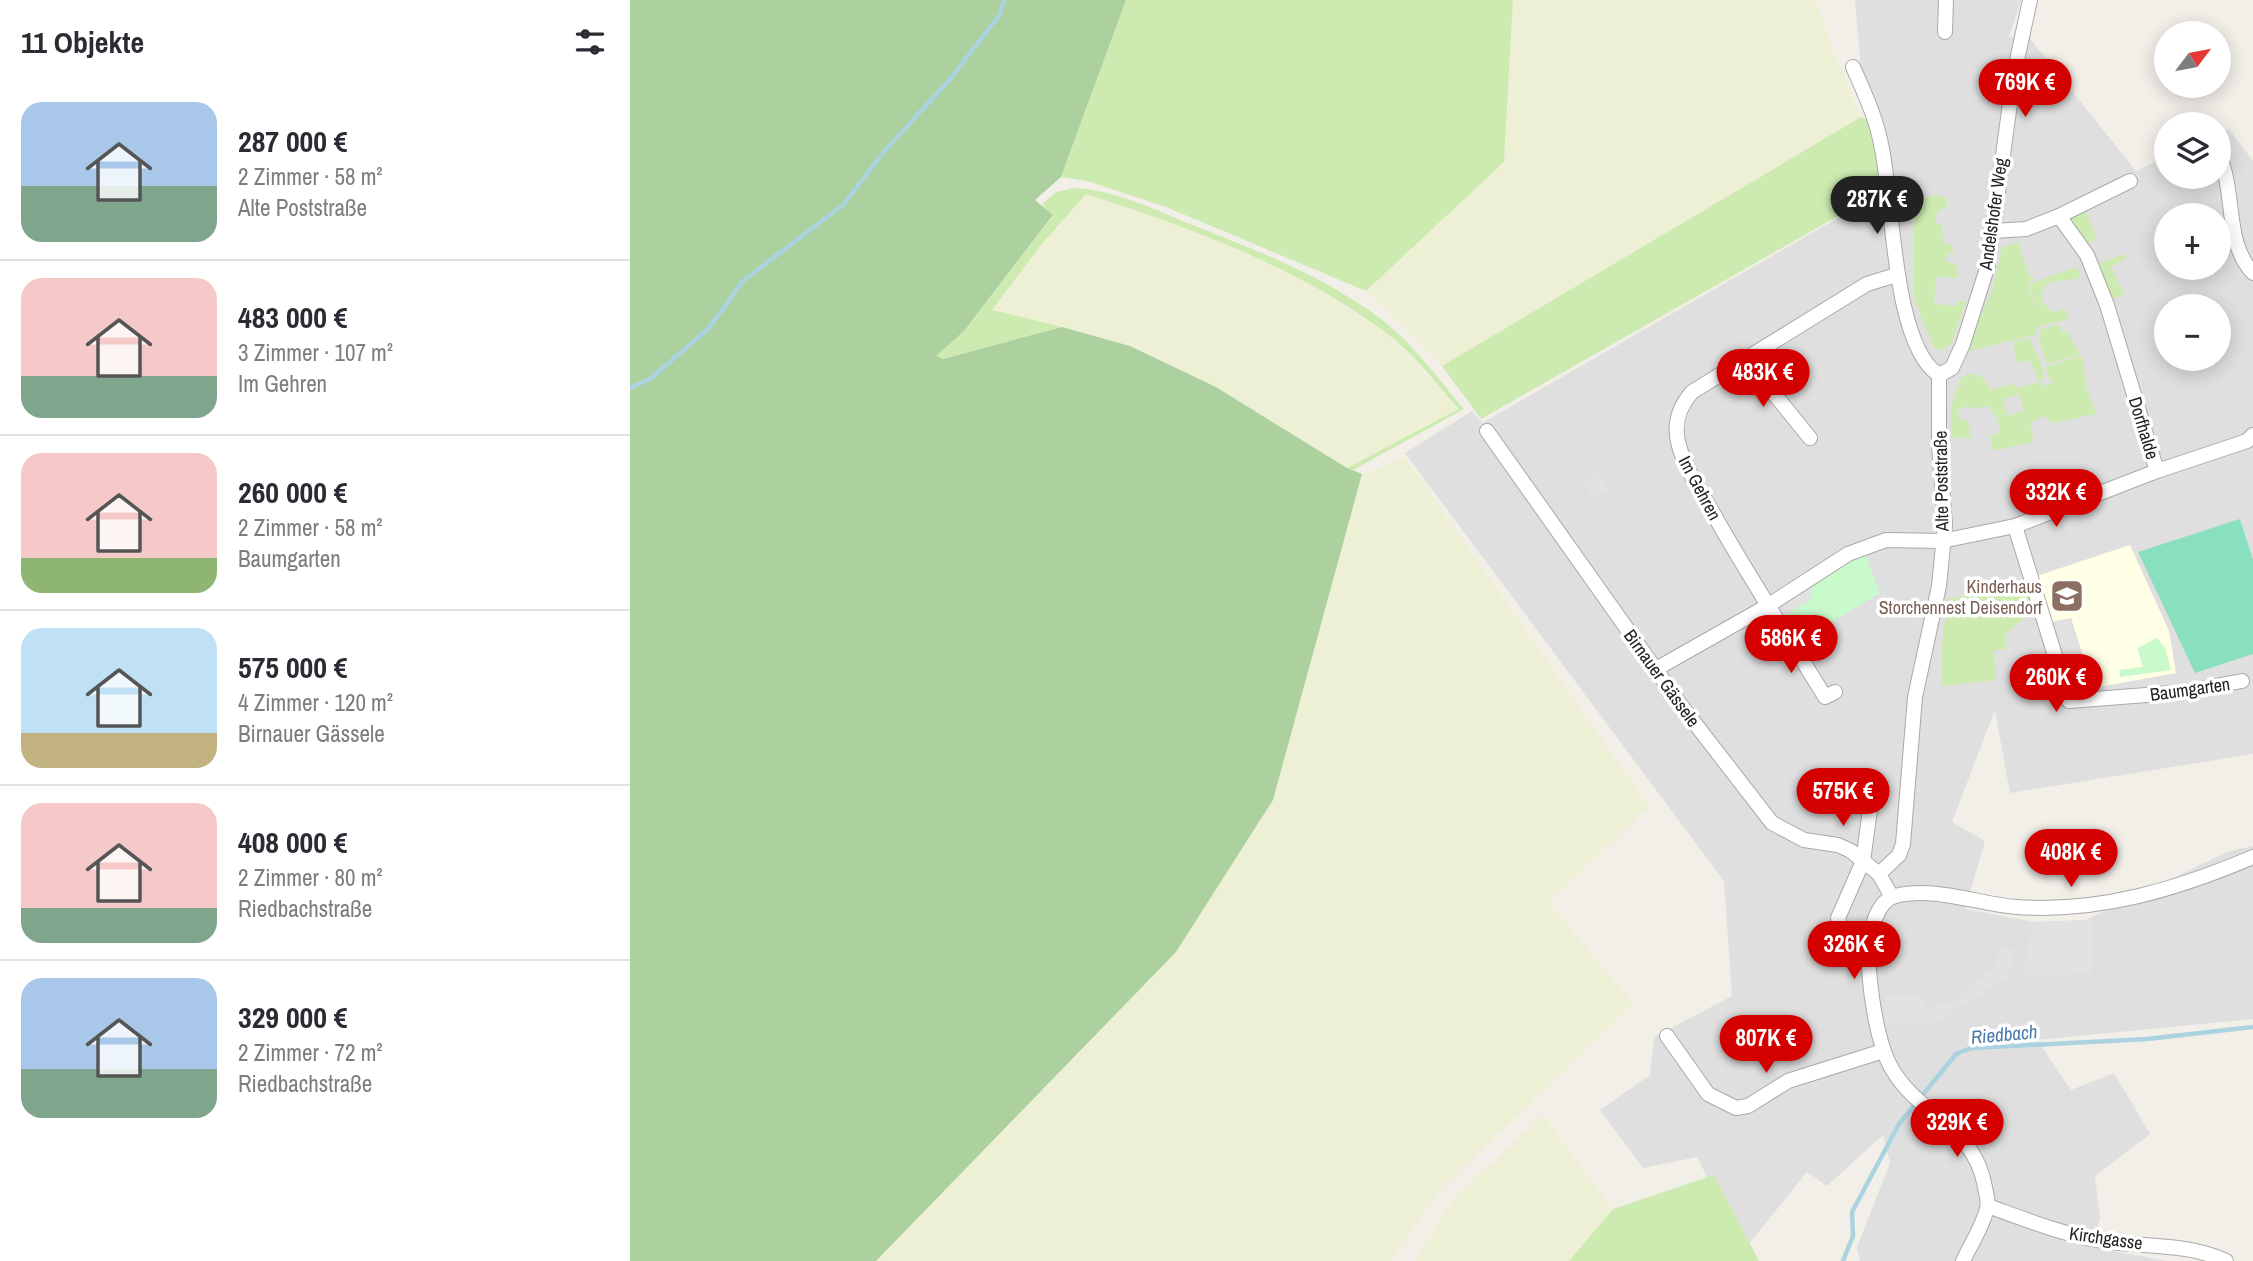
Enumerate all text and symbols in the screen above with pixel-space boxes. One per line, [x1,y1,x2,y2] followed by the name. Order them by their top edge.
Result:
[2154,21,2231,98] north arrow
[2154,21,2231,371] map controls
[21,22,144,62] text: 11 Objekte
[571,23,609,61] icon: filters
[1968,60,2082,119] pin: 769K €
[1995,66,2055,97] text: 769K €
[2154,112,2231,189] button: layers
[238,121,347,161] text: 287 000 €
[77,130,161,214] icon: home
[1973,156,2013,273] street label: Andelshofer Weg
[238,161,383,192] text: 2 Zimmer · 58 m²
[1820,176,1934,236] pin: 287K €
[1847,183,1907,214] text: 287K €
[238,192,367,223] text: Alte Poststraße
[2154,203,2231,280] button: +
[2154,294,2231,371] button: −
[238,297,347,337] text: 483 000 €
[77,306,161,390] icon: home
[238,337,393,368] text: 3 Zimmer · 107 m²
[1706,350,1820,409] pin: 483K €
[1733,356,1793,387] text: 483K €
[238,368,327,399] text: Im Gehren
[2123,394,2165,462] street label: Dorfhalde
[1928,430,1954,533] street label: Alte Poststraße
[1673,451,1727,525] street label: Im Gehren
[1999,470,2113,529] pin: 332K €
[238,472,347,512] text: 260 000 €
[2026,476,2086,507] text: 332K €
[77,481,161,565] icon: home
[238,512,383,543] text: 2 Zimmer · 58 m²
[238,543,341,574] text: Baumgarten
[1879,574,2043,620] place label: Kinderhaus Storchennest Deisendorf
[2048,577,2086,615] school or university icon: Kinderhaus Storchennest Deisendorf
[1734,616,1848,675] pin: 586K €
[1761,622,1821,653] text: 586K €
[1618,624,1706,732] street label: Birnauer Gässele
[238,647,347,687] text: 575 000 €
[1999,654,2113,714] pin: 260K €
[77,656,161,740] icon: home
[2026,661,2086,692] text: 260K €
[2148,671,2232,707] street label: Baumgarten
[238,687,393,718] text: 4 Zimmer · 120 m²
[238,718,385,749] text: Birnauer Gässele
[1786,768,1900,828] pin: 575K €
[1813,775,1873,806] text: 575K €
[238,822,347,862] text: 408 000 €
[2014,830,2128,889] pin: 408K €
[77,831,161,915] icon: home
[2041,836,2101,867] text: 408K €
[238,862,383,893] text: 2 Zimmer · 80 m²
[238,893,372,924] text: Riedbachstraße
[1797,922,1911,981] pin: 326K €
[1824,928,1884,959] text: 326K €
[238,997,347,1037] text: 329 000 €
[77,1006,161,1090] icon: home
[1709,1016,1823,1075] pin: 807K €
[1970,1018,2038,1050] water label: Riedbach
[1736,1022,1796,1053] text: 807K €
[238,1037,383,1068] text: 2 Zimmer · 72 m²
[238,1068,372,1099] text: Riedbachstraße
[1900,1100,2014,1159] pin: 329K €
[1927,1106,1987,1137] text: 329K €
[2068,1220,2144,1256] street label: Kirchgasse

